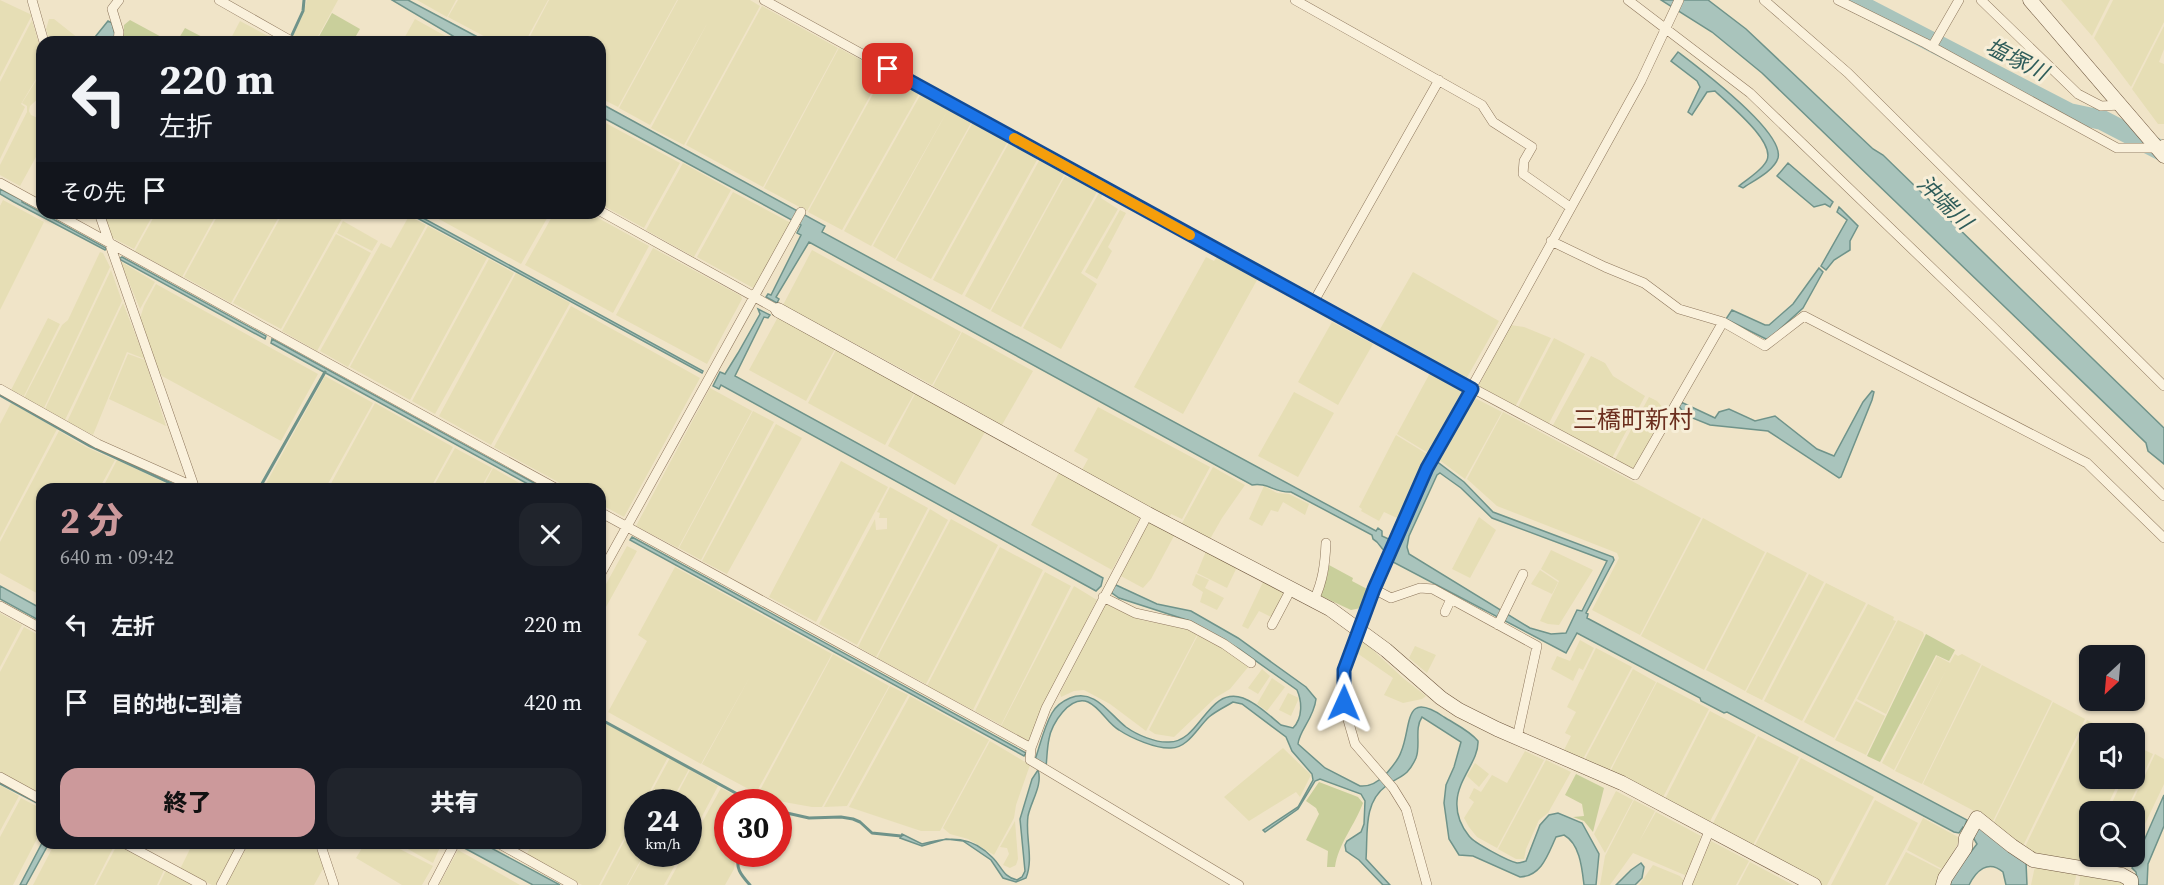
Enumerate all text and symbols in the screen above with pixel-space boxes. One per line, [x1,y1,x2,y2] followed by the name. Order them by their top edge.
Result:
[1981,31,2055,88] water label: 塩塚川
[862,43,913,94] pin
[159,50,274,108] text: 220 m
[871,52,904,85] icon: arrive
[60,60,138,138] icon: left
[159,108,213,145] text: 左折
[1911,168,1981,237] water label: 沖端川
[138,174,171,207] icon: arrive
[60,177,126,207] text: その先
[1573,403,1693,436] district label: 三橋町新村
[60,496,123,545] text: 2 分
[519,503,582,566] button: close
[60,543,174,571] text: 640 m · 09:42
[60,608,93,641] icon: left
[524,609,582,639] text: 220 m
[111,611,155,641] text: 左折
[2079,645,2145,711] north arrow
[2079,645,2145,867] map controls
[1312,671,1376,735] position arrow
[60,686,93,719] icon: arrive
[524,687,582,717] text: 420 m
[111,689,243,719] text: 目的地に到着
[2079,723,2145,789] button: sound
[60,768,315,837] button: 終了
[327,768,582,837] button: 共有
[714,789,792,867] speed limit sign: 30
[647,800,679,841] text: 24
[2079,801,2145,867] button: search
[645,833,681,854] text: km/h

